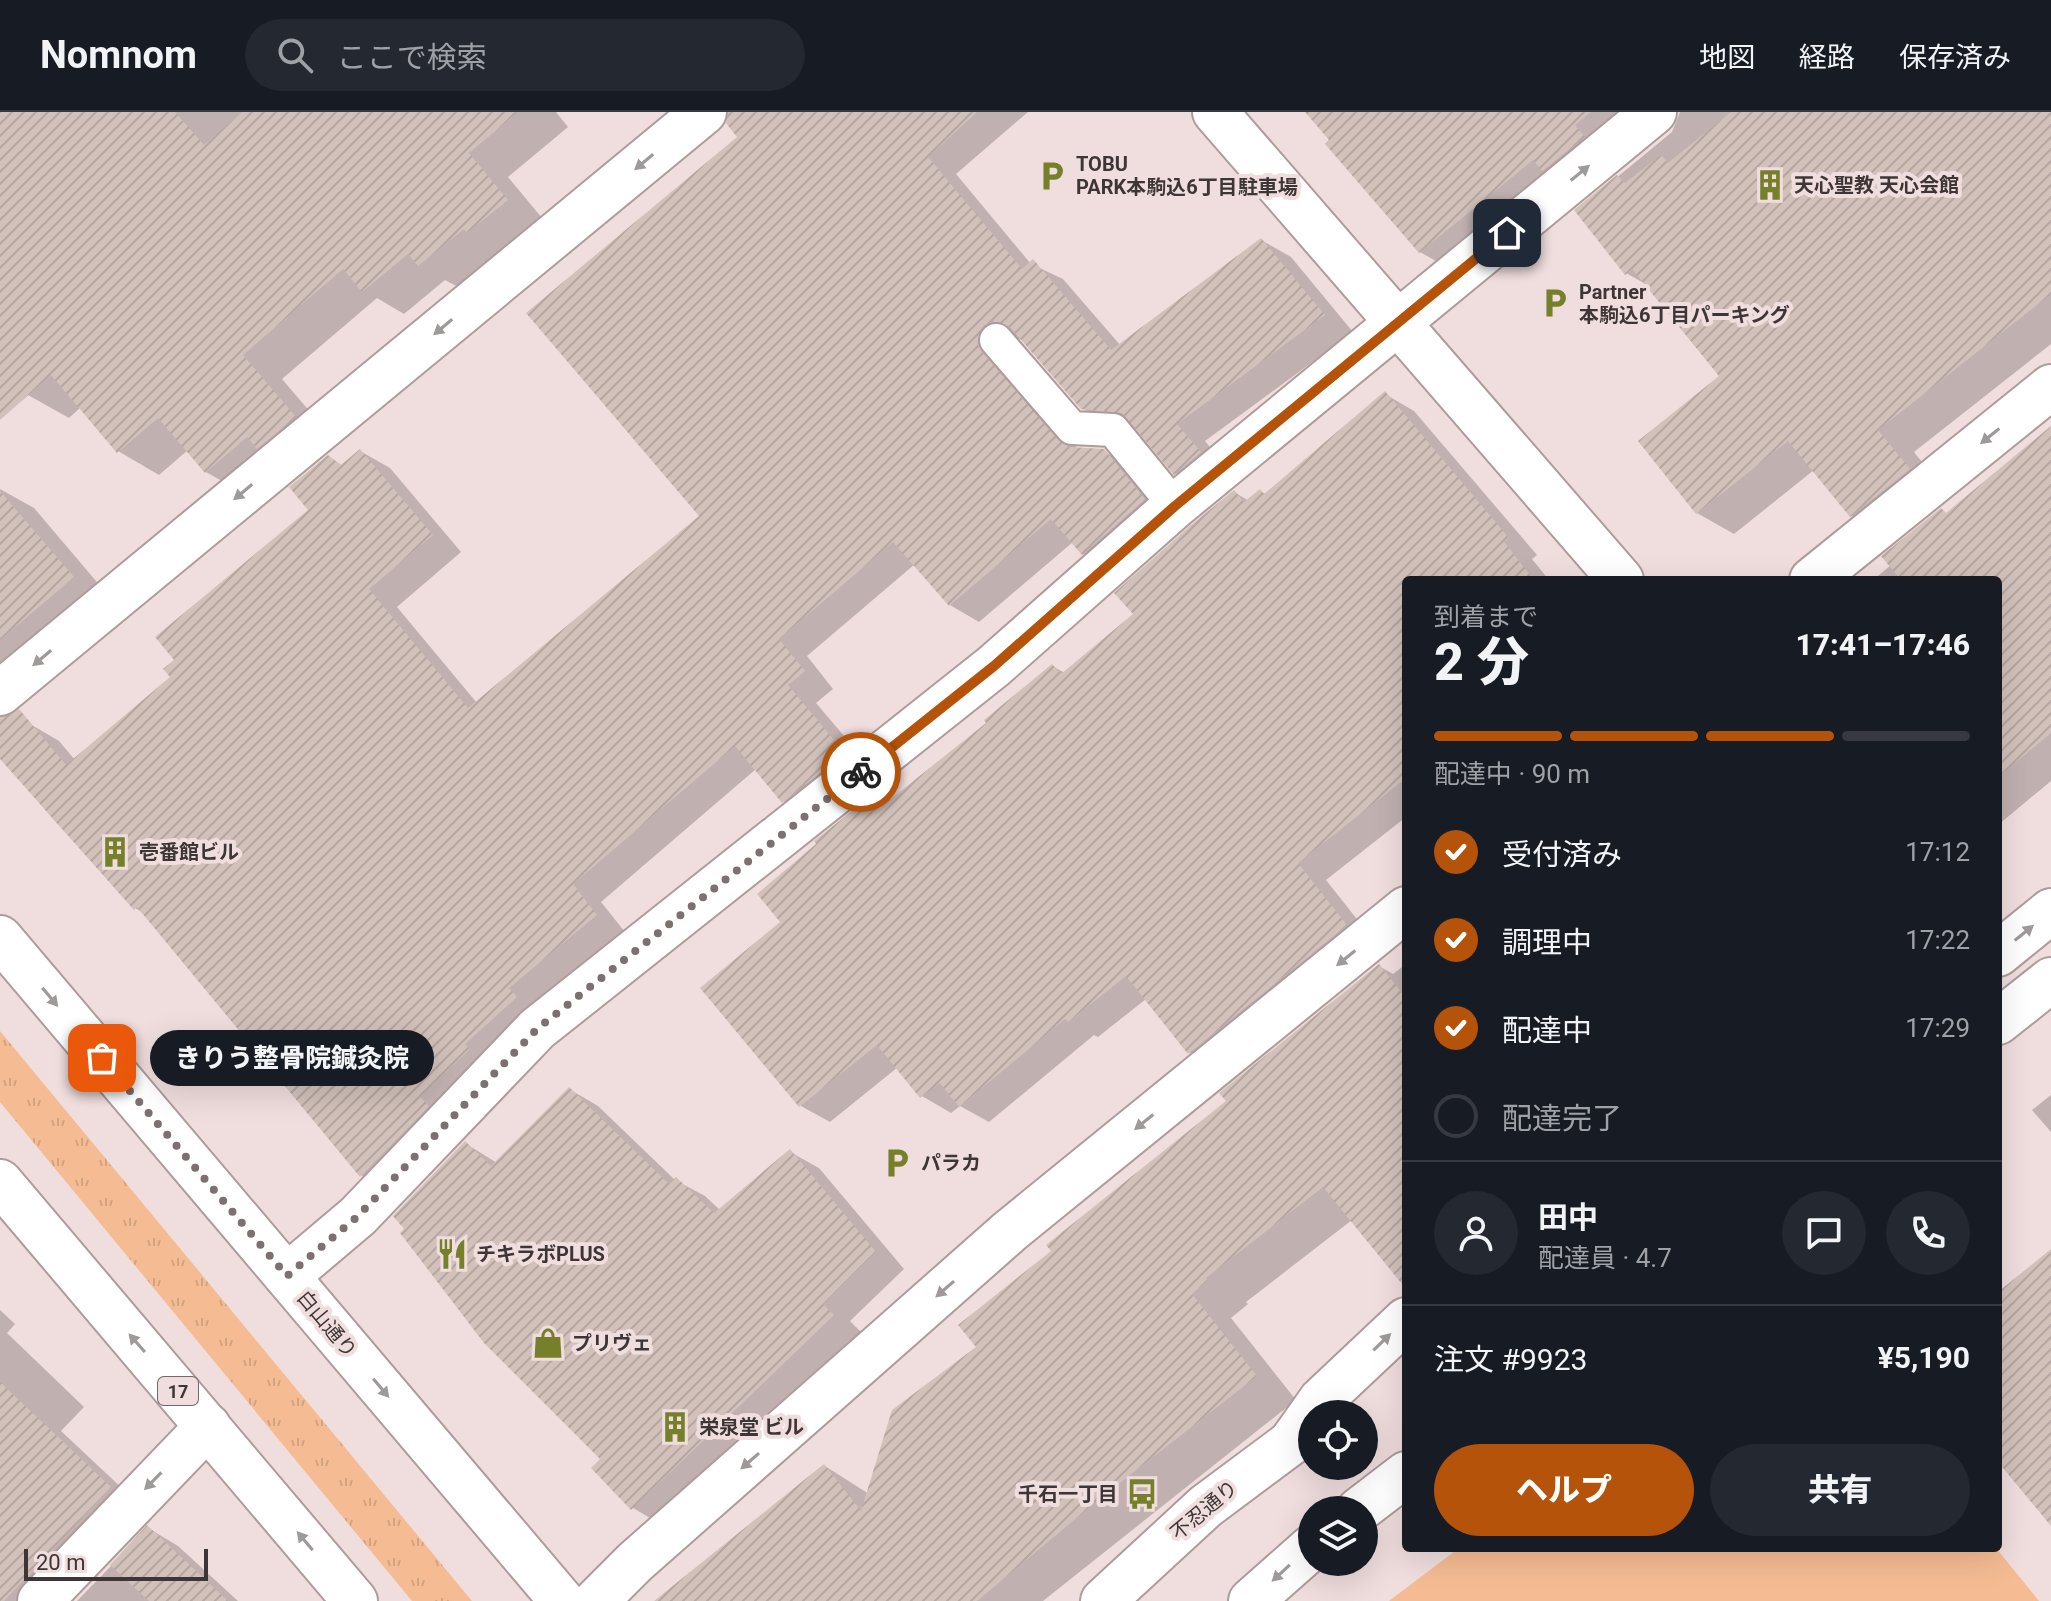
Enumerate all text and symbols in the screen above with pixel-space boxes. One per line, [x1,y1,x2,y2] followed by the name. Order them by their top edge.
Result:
[245,19,805,91] search box
[40,33,197,77] text: Nomnom
[273,33,317,77] icon: search
[337,40,487,75] text: ここで検索
[1699,41,1755,74] text: 地図
[1799,41,1855,74] text: 経路
[1899,41,2011,74] text: 保存済み
[1076,152,1298,199] place label: TOBU PARK本駒込6丁目駐車場
[634,153,654,170] one-way arrow
[1035,159,1069,193] parking icon: TOBU PARK本駒込6丁目駐車場
[1570,165,1590,182] one-way arrow
[1753,168,1787,202] building icon: 天心聖教 天心会館
[1794,173,1959,197] place label: 天心聖教 天心会館
[1473,199,1541,267] pin
[1485,211,1529,255] icon: home
[1579,280,1790,327] place label: Partner 本駒込6丁目パーキング
[1538,286,1572,320] parking icon: Partner 本駒込6丁目パーキング
[433,318,453,335] one-way arrow
[1980,427,2001,444] one-way arrow
[232,484,253,501] one-way arrow
[1434,602,1538,632] text: 到着まで
[1795,627,1970,662] text: 17:41–17:46
[1434,632,1529,693] text: 2 分
[32,649,52,666] one-way arrow
[821,732,901,812] courier
[839,750,883,794] icon: bike
[1434,759,1590,789] text: 配達中 · 90 m
[1434,830,1478,874] icon: check
[98,835,132,869] building icon: 壱番館ビル
[1502,837,1622,872] text: 受付済み
[1905,837,1970,867] text: 17:12
[139,840,239,864] place label: 壱番館ビル
[1434,918,1478,962] icon: check
[2014,924,2035,941] one-way arrow
[1502,925,1592,960] text: 調理中
[1905,925,1970,955] text: 17:22
[1336,949,1356,966] one-way arrow
[41,987,58,1007] one-way arrow
[1434,1006,1478,1050] icon: check
[1502,1013,1592,1048] text: 配達中
[1905,1013,1970,1043] text: 17:29
[68,1024,136,1092] pin
[150,1030,434,1086] callout: きりう整骨院鍼灸院
[80,1036,124,1080] icon: bag
[175,1043,409,1073] text: きりう整骨院鍼灸院
[1502,1101,1622,1136] text: 配達完了
[1134,1113,1154,1130] one-way arrow
[880,1146,914,1180] parking icon: パラカ
[921,1151,981,1175] place label: パラカ
[1434,1191,1518,1275] button: person
[1782,1191,1866,1275] button: chat
[1886,1191,1970,1275] button: phone
[1538,1200,1598,1235] text: 田中
[435,1237,469,1271] restaurant icon: チキラボPLUS
[476,1242,605,1266] place label: チキラボPLUS
[1538,1243,1672,1273] text: 配達員 · 4.7
[935,1280,955,1297] one-way arrow
[292,1286,362,1362] street label: 白山通り
[531,1326,565,1360] shop icon: プリヴェ
[572,1331,652,1355] place label: プリヴェ
[129,1333,146,1353] one-way arrow
[1372,1334,1391,1352] one-way arrow
[1878,1340,1970,1375] text: ¥5,190
[1434,1342,1587,1377] text: 注文 #9923
[158,1377,198,1405] road number: 17
[372,1378,389,1398] one-way arrow
[1298,1400,1378,1576] map controls
[1298,1400,1378,1480] button: locate
[658,1410,692,1444] building icon: 栄泉堂 ビル
[699,1415,804,1439] place label: 栄泉堂 ビル
[1434,1444,1694,1536] button: ヘルプ
[1710,1444,1970,1536] button: 共有
[740,1452,760,1469] one-way arrow
[145,1471,163,1490] one-way arrow
[1166,1475,1242,1545] street label: 不忍通り
[1125,1477,1159,1511] bus stop icon: 千石一丁目
[1018,1482,1118,1506] place label: 千石一丁目
[1298,1496,1378,1576] button: layers
[297,1531,314,1551] one-way arrow
[24,1545,208,1581] scale bar
[36,1550,85,1575] text: 20 m
[1272,1564,1291,1582] one-way arrow

